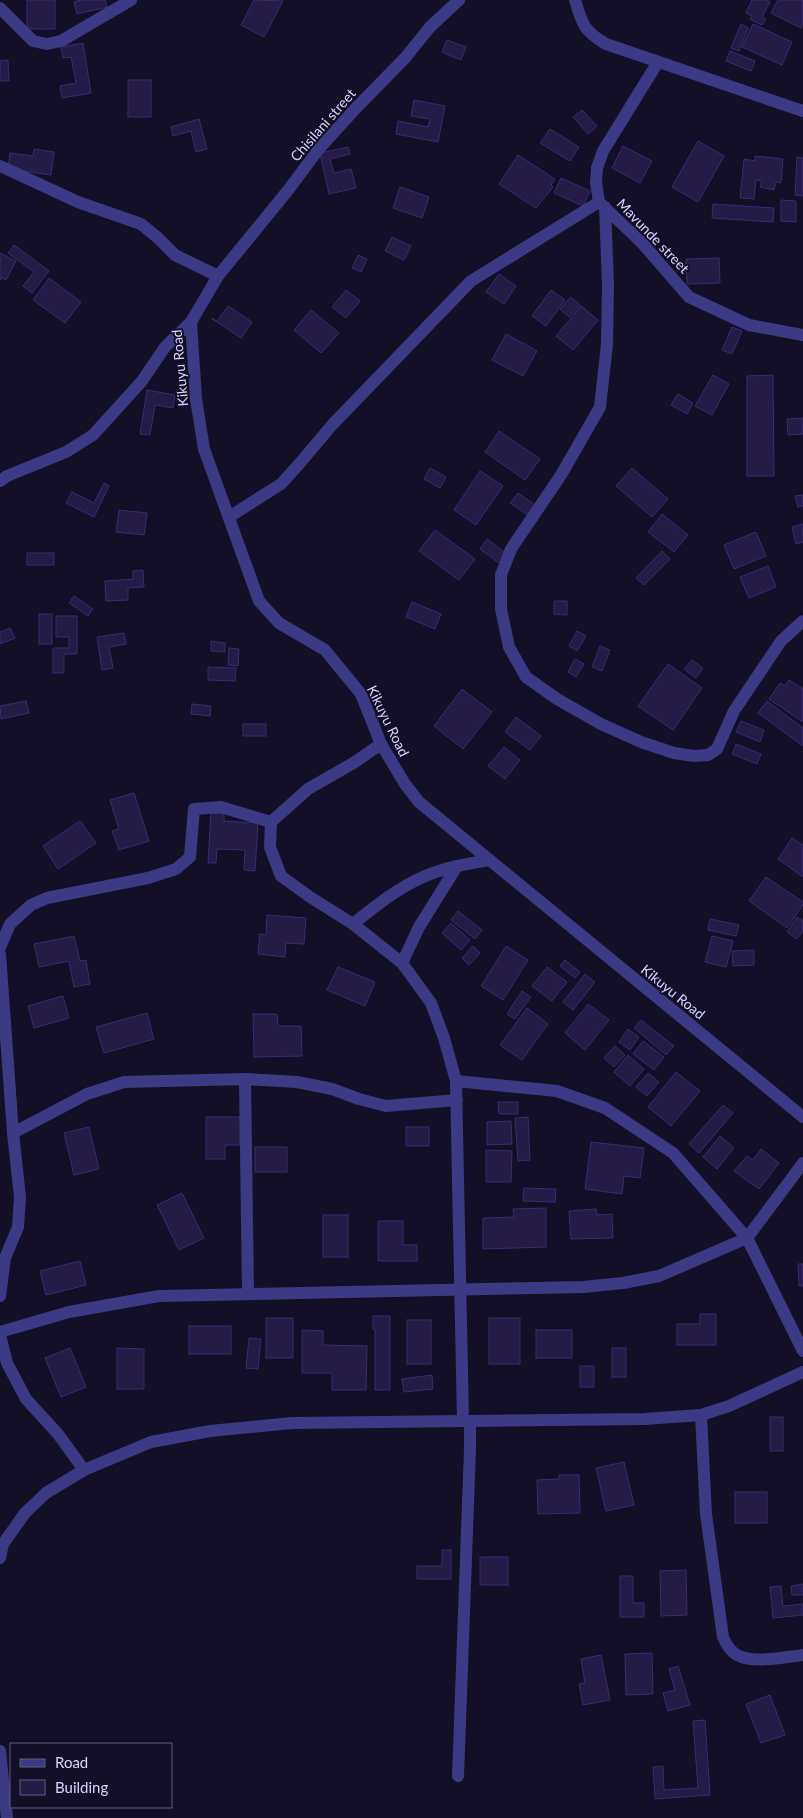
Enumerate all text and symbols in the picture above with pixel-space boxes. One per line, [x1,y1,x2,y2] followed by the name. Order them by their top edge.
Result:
[286,85,359,164] street label: Chisilani street
[614,195,693,276] street label: Mavunde street
[168,329,191,407] street label: Kikuyu Road
[364,682,413,759] street label: Kikuyu Road
[638,961,709,1023] street label: Kikuyu Road
[10,1743,172,1808] legend
[55,1753,88,1771] text: Road
[55,1778,108,1796] text: Building

